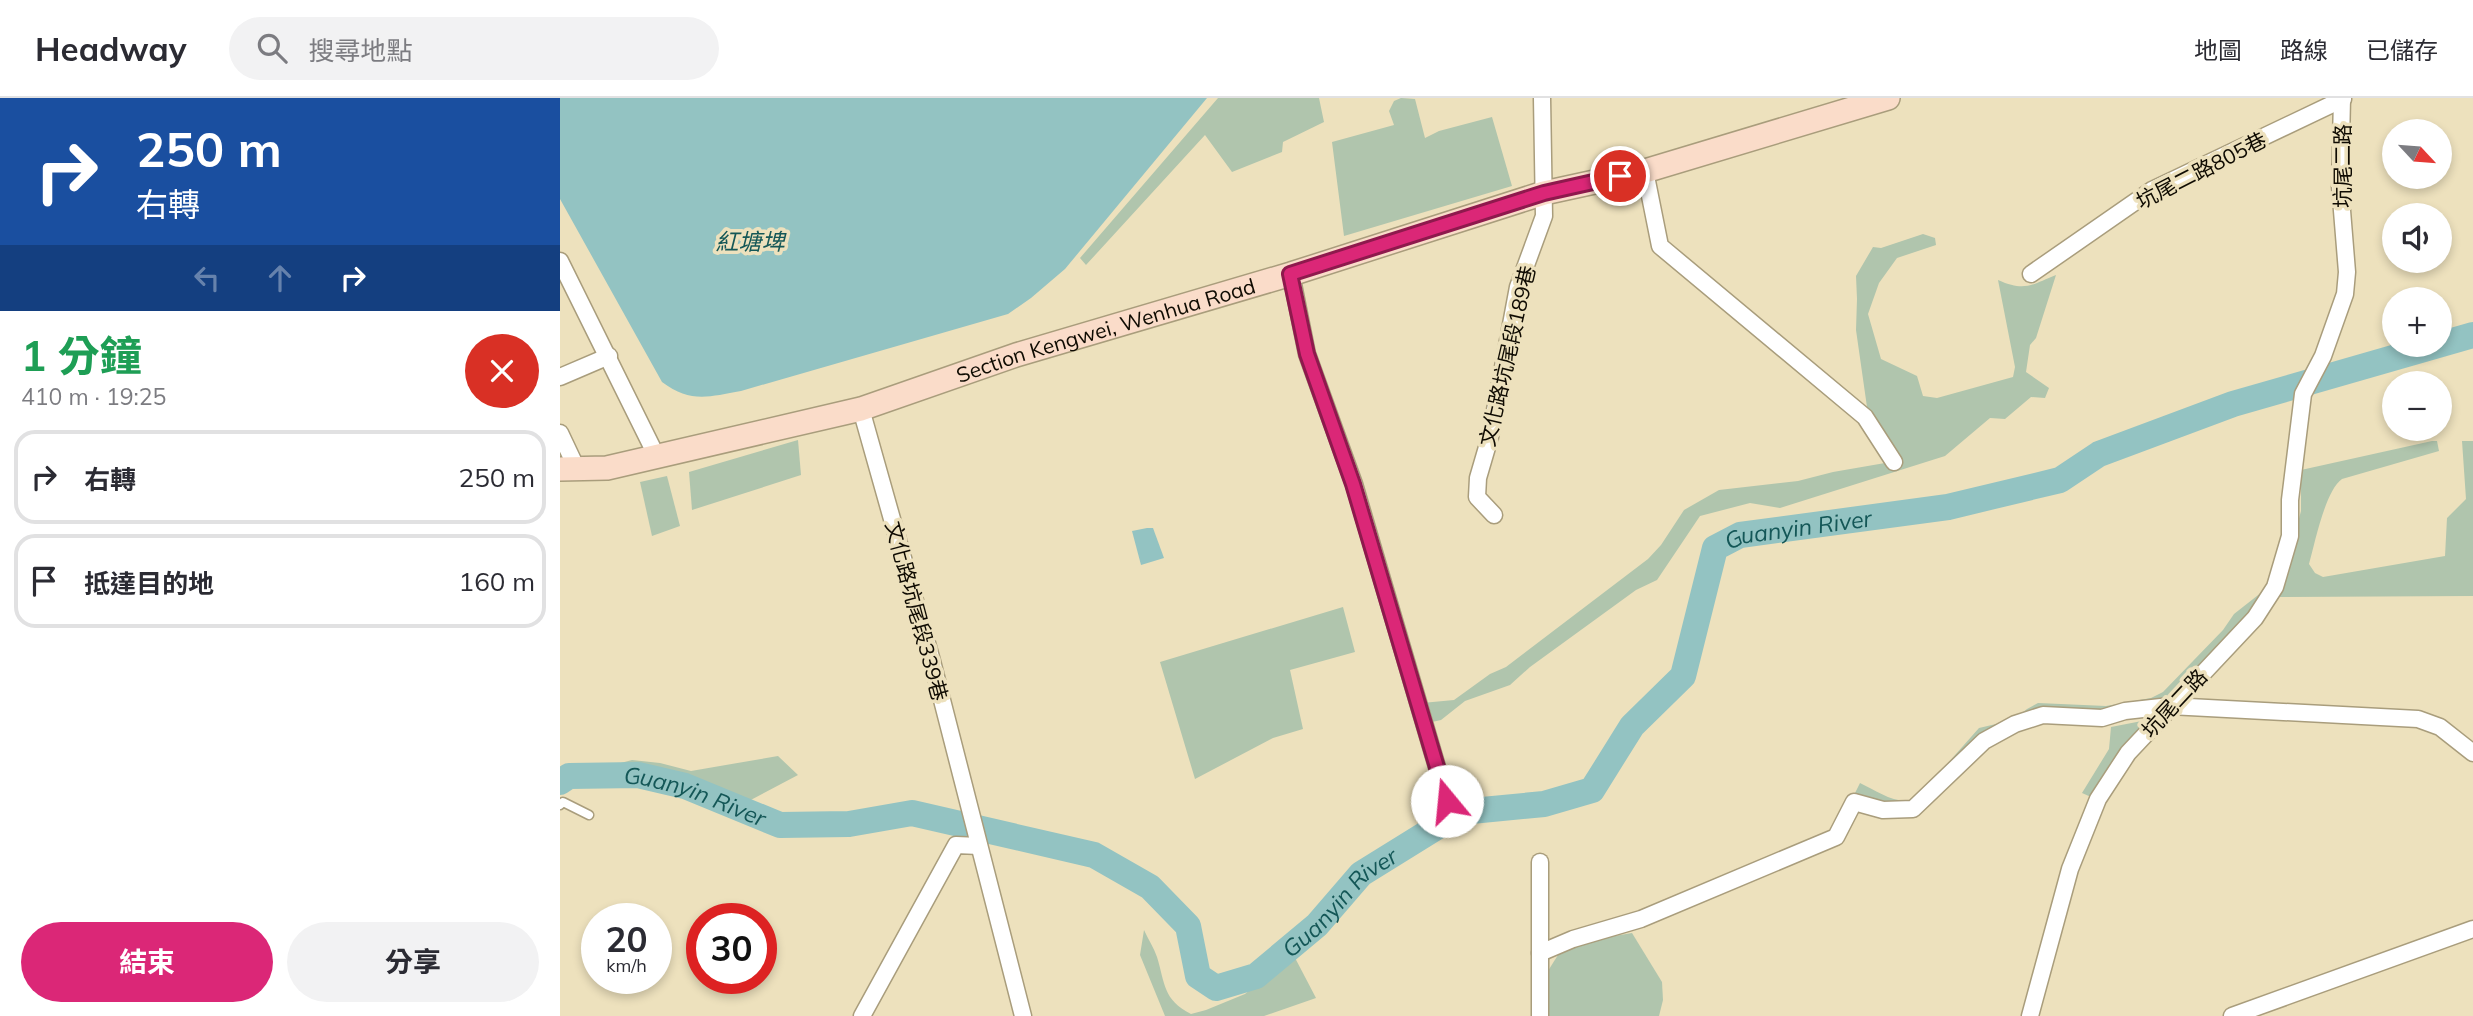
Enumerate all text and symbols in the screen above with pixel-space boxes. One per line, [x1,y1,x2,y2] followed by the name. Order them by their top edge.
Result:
[229,17,719,80] search box
[35,28,187,69] text: Headway
[253,29,291,67] icon: search
[309,34,413,67] text: 搜尋地點
[2194,35,2242,65] text: 地圖
[2280,35,2328,65] text: 路線
[2366,35,2438,65] text: 已儲存
[136,118,282,179] text: 250 m
[2382,119,2452,189] north arrow
[2382,119,2452,441] map controls
[2329,124,2355,208] street label: 坑尾二路
[21,126,112,217] icon: right
[2131,126,2271,214] street label: 坑尾二路805巷
[1590,146,1650,206] pin
[1601,157,1639,195] icon: arrive
[136,184,200,224] text: 右轉
[2382,203,2452,273] button: sound
[716,227,788,256] water label: 紅塘埤
[188,259,226,297] icon: left
[261,259,299,297] icon: ahead
[334,259,372,297] icon: right
[1474,263,1540,449] street label: 文化路坑尾段189巷
[953,272,1258,388] street label: Section Kengwei, Wenhua Road
[2382,287,2452,357] button: +
[21,329,142,382] text: 1 分鐘
[465,334,539,408] button: close
[2382,371,2452,441] button: −
[21,382,166,411] text: 410 m · 19:25
[25,458,63,496] icon: right
[459,461,535,494] text: 250 m
[84,463,136,496] text: 右轉
[1719,503,1875,555] water label: Guanyin River
[881,518,953,704] street label: 文化路坑尾段339巷
[25,562,63,600] icon: arrive
[459,565,535,598] text: 160 m
[84,567,214,600] text: 抵達目的地
[2136,663,2212,743] street label: 坑尾二路
[624,760,772,833] water label: Guanyin River
[1410,764,1484,838] position arrow
[1276,840,1404,963] water label: Guanyin River
[686,903,777,994] speed limit sign: 30
[605,917,648,961] text: 20
[21,922,273,1002] button: 結束
[287,922,539,1002] button: 分享
[606,954,647,977] text: km/h

